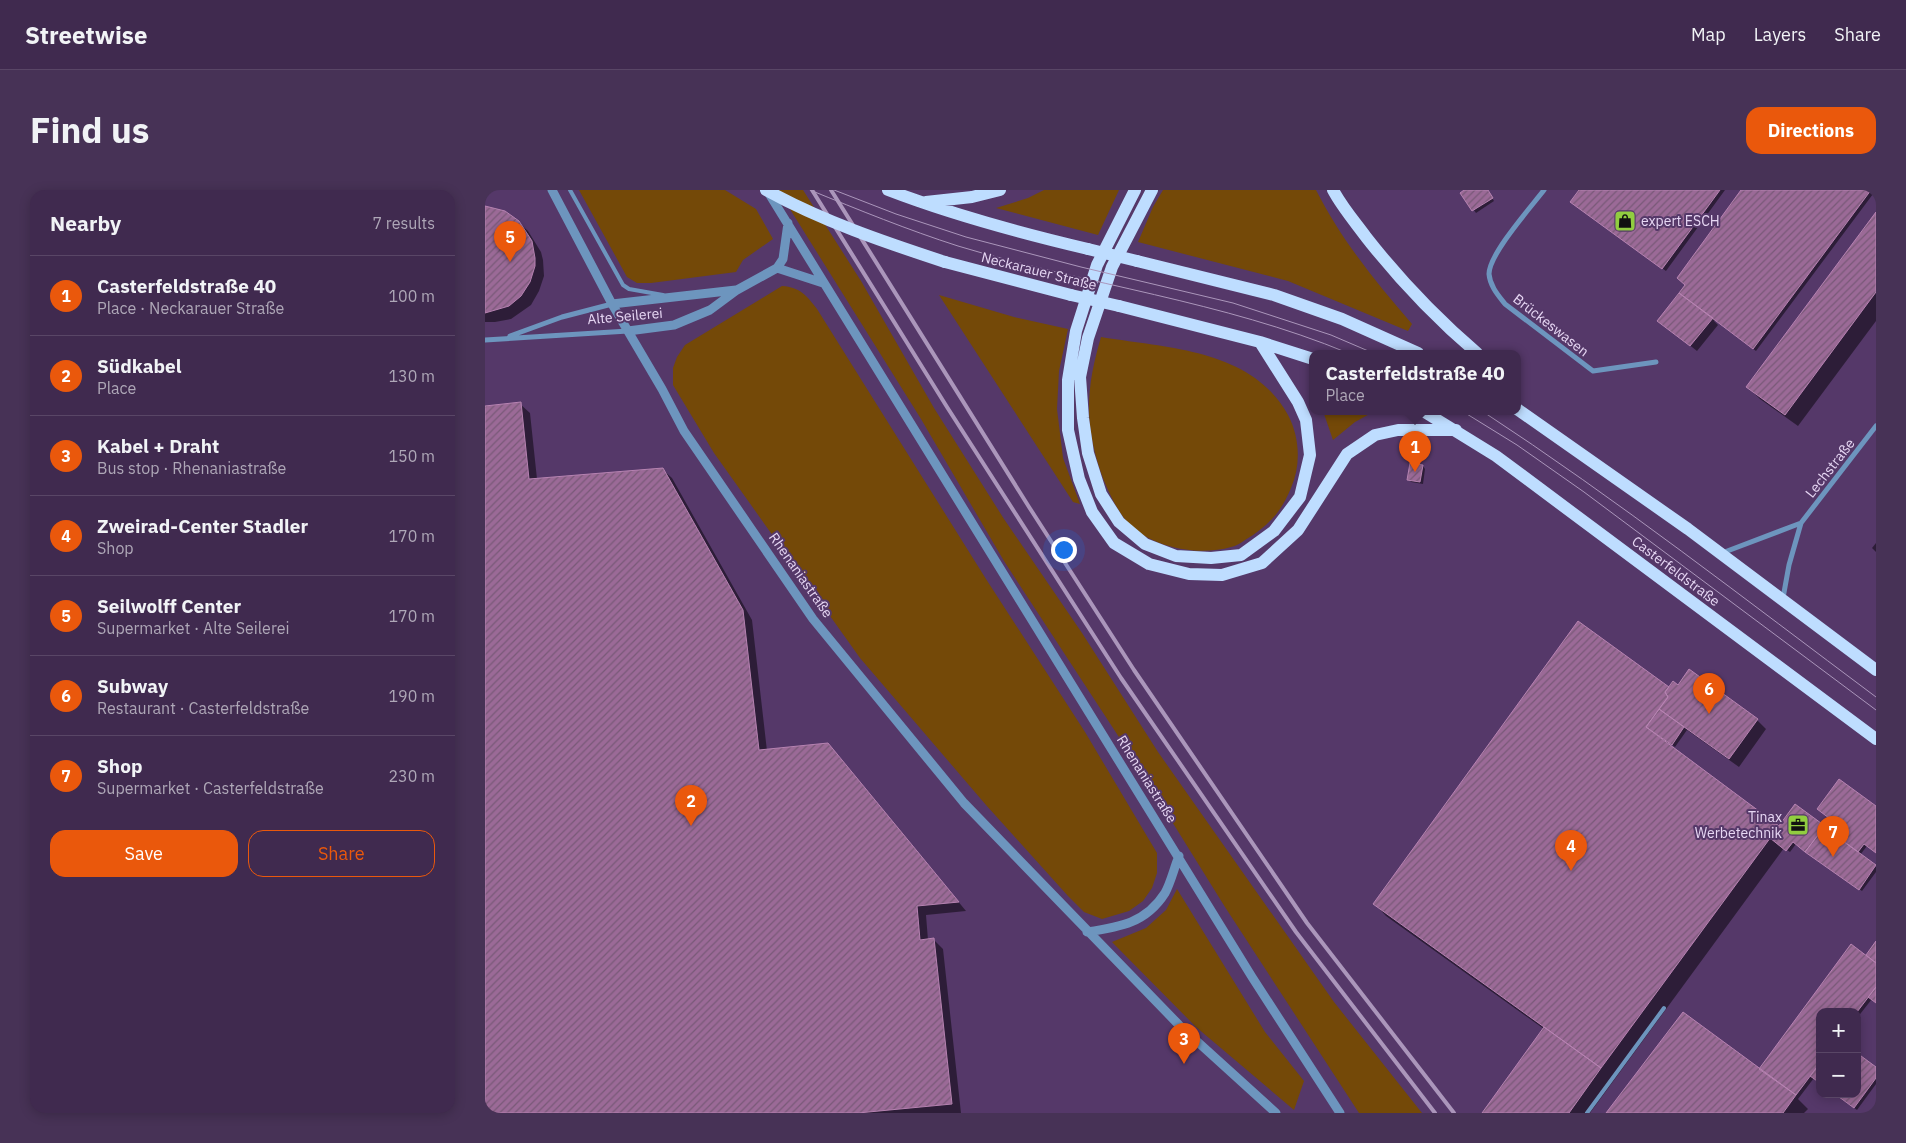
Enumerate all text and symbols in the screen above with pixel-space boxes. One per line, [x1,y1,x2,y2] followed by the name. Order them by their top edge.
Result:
[25,19,147,51] text: Streetwise
[1691,23,1726,46] text: Map
[1754,23,1806,46] text: Layers
[1834,23,1881,46] text: Share
[30,107,149,153] text: Find us
[1746,107,1876,154] button: Directions
[50,209,121,237] text: Nearby
[1613,209,1637,233] shop icon: expert ESCH
[1641,212,1720,230] place label: expert ESCH
[372,213,435,233] text: 7 results
[494,221,526,262] pin: 5
[979,248,1099,294] street label: Neckarauer Straße
[97,274,276,298] text: Casterfeldstraße 40
[61,286,71,306] text: 1
[388,286,435,306] text: 100 m
[1509,290,1593,360] street label: Brückeswasen
[97,298,284,318] text: Place · Neckarauer Straße
[587,304,663,328] street label: Alte Seilerei
[1309,350,1521,415] popup
[97,354,182,378] text: Südkabel
[1325,361,1505,385] text: Casterfeldstraße 40
[61,366,71,386] text: 2
[388,366,435,386] text: 130 m
[97,378,136,398] text: Place
[1325,385,1365,405] text: Place
[1399,431,1431,472] pin: 1
[97,434,219,458] text: Kabel + Draht
[1801,434,1859,501] street label: Lechstraße
[61,446,71,466] text: 3
[388,446,435,466] text: 150 m
[97,458,286,478] text: Bus stop · Rhenaniastraße
[97,514,308,538] text: Zweirad-Center Stadler
[61,526,71,546] text: 4
[388,526,435,546] text: 170 m
[765,529,837,621] street label: Rhenaniastraße
[1628,532,1724,610] street label: Casterfeldstraße
[1051,537,1077,563] your location
[97,538,134,558] text: Shop
[97,594,241,618] text: Seilwolff Center
[61,606,71,626] text: 5
[388,606,435,626] text: 170 m
[97,618,289,638] text: Supermarket · Alte Seilerei
[1693,673,1725,714] pin: 6
[97,674,168,698] text: Subway
[61,686,71,706] text: 6
[388,686,435,706] text: 190 m
[97,698,309,718] text: Restaurant · Casterfeldstraße
[1113,732,1181,826] street label: Rhenaniastraße
[97,754,142,778] text: Shop
[61,766,71,786] text: 7
[388,766,435,786] text: 230 m
[97,778,324,798] text: Supermarket · Casterfeldstraße
[675,785,707,826] pin: 2
[1695,808,1783,842] place label: Tinax Werbetechnik
[1786,813,1810,837] office icon: Tinax Werbetechnik
[1817,816,1849,857] pin: 7
[50,830,238,877] button: Save
[248,830,435,877] button: Share
[1555,830,1587,871] pin: 4
[1816,1008,1861,1098] map controls
[1816,1008,1861,1053] button: +
[1168,1023,1200,1064] pin: 3
[1816,1053,1861,1098] button: −

